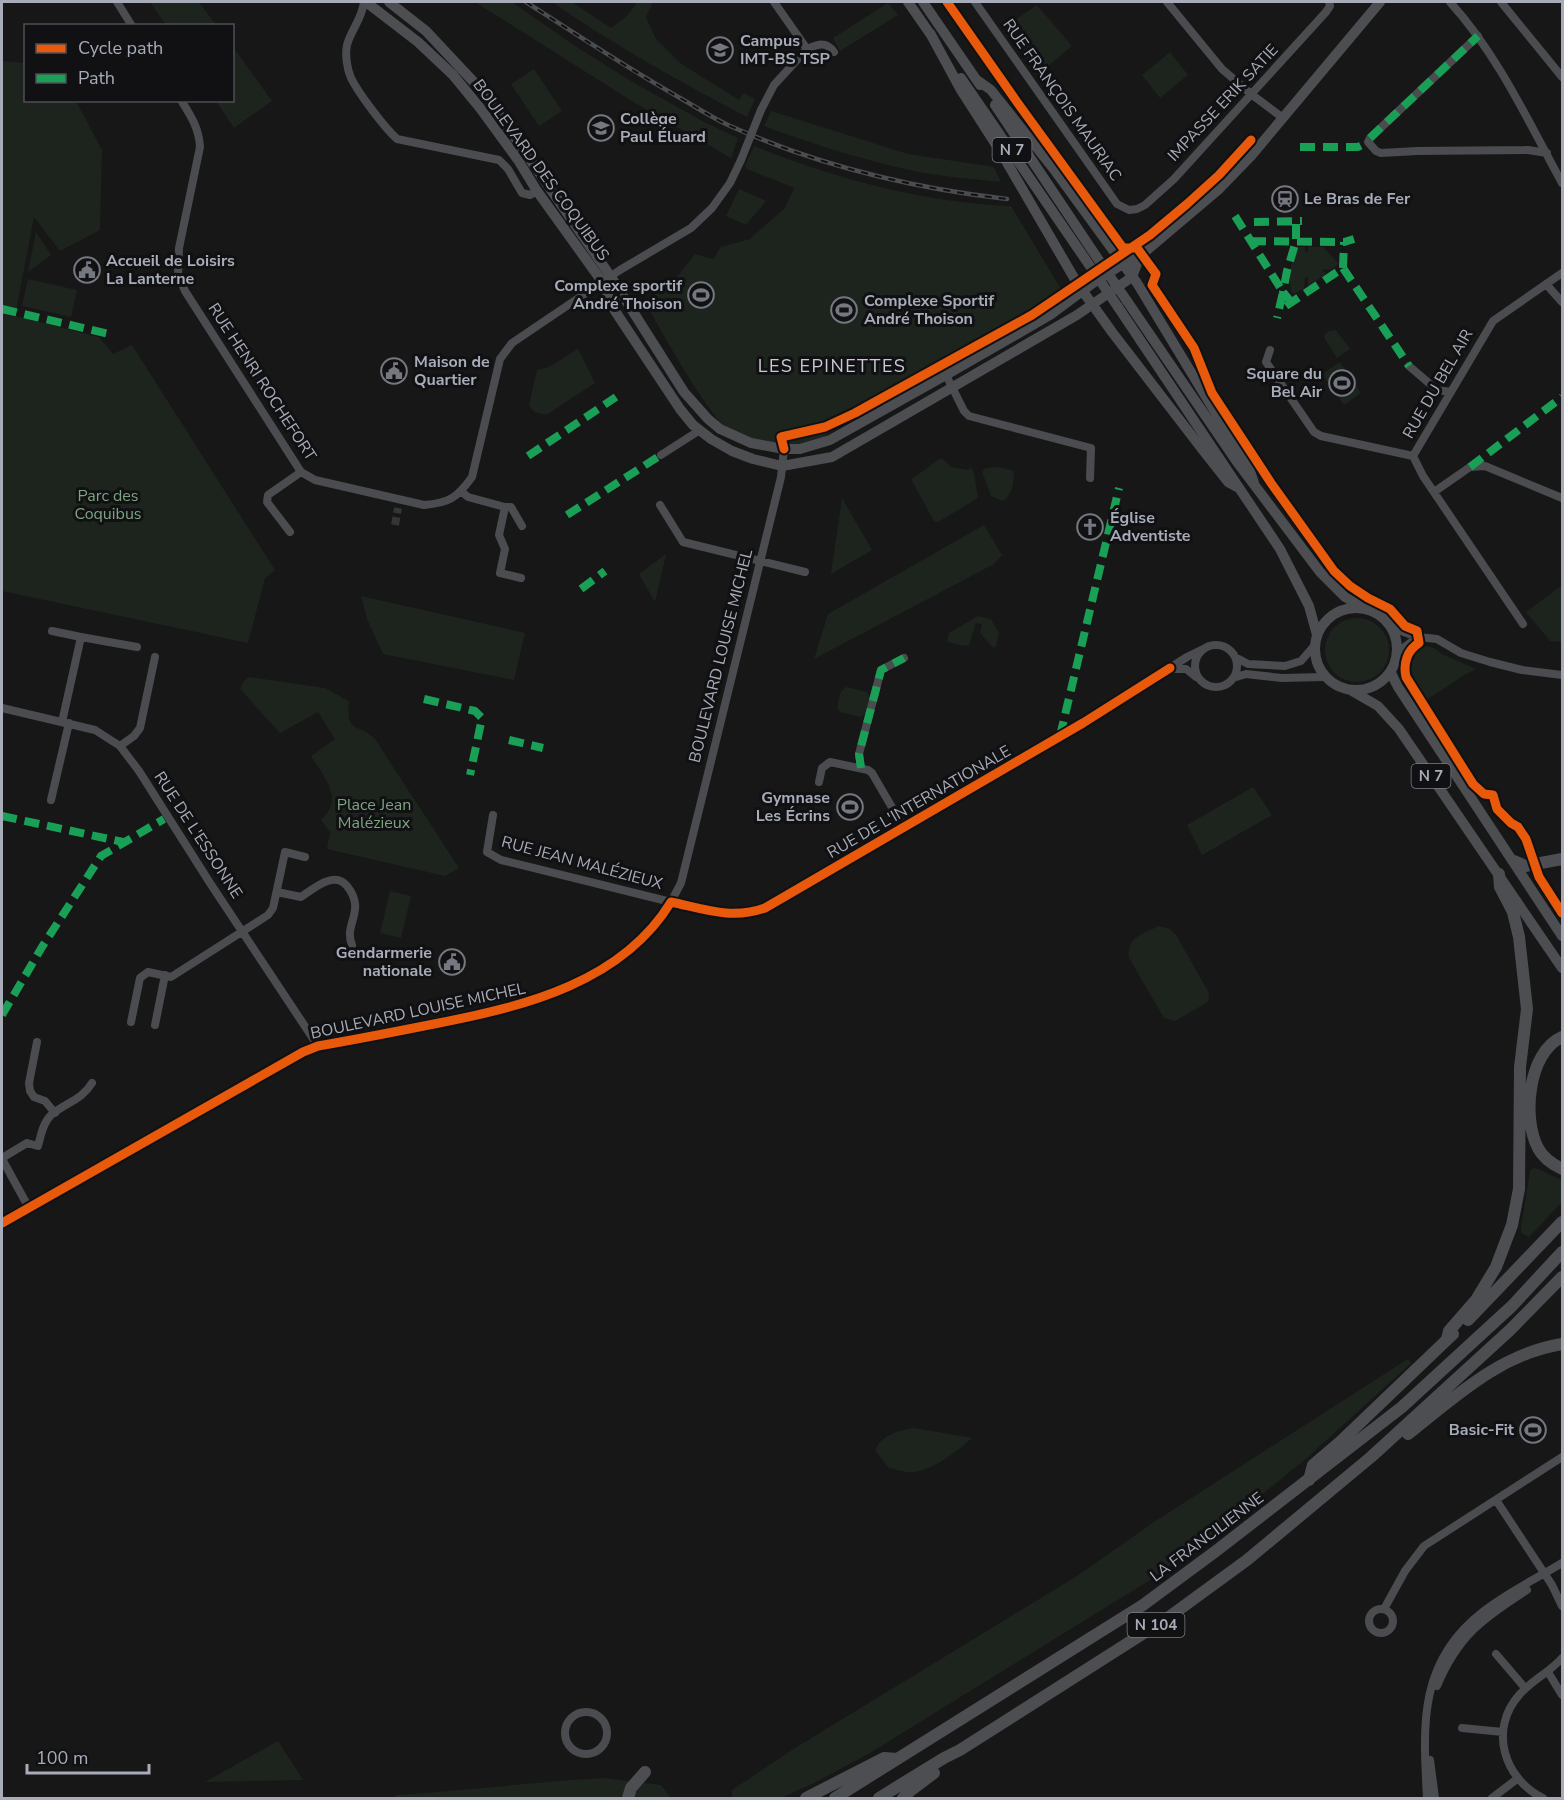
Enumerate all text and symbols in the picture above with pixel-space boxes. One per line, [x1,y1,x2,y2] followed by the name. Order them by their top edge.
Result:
[998,15,1127,186] street label: RUE FRANÇOIS MAURIAC
[24,24,234,102] legend
[740,30,830,70] place label: Campus IMT-BS TSP
[705,35,735,65] school or university icon: Campus IMT-BS TSP
[78,36,163,60] text: Cycle path
[1163,40,1283,166] street label: IMPASSE ERIK SATIE
[78,66,115,90] text: Path
[468,75,614,265] street label: BOULEVARD DES COQUIBUS
[620,108,706,148] place label: Collège Paul Éluard
[586,113,616,143] school or university icon: Collège Paul Éluard
[992,138,1032,162] road number: N 7
[1270,184,1300,214] station icon: Le Bras de Fer
[1304,188,1411,210] place label: Le Bras de Fer
[106,250,235,290] place label: Accueil de Loisirs La Lanterne
[72,255,102,285] public building icon: Accueil de Loisirs La Lanterne
[554,275,683,315] place label: Complexe sportif André Thoison
[686,280,716,310] sports icon: Complexe sportif André Thoison
[864,290,995,330] place label: Complexe Sportif André Thoison
[829,295,859,325] sports icon: Complexe Sportif André Thoison
[203,299,322,465] street label: RUE HENRI ROCHEFORT
[1398,325,1478,443] street label: RUE DU BEL AIR
[414,351,490,391] place label: Maison de Quartier
[758,354,906,378] district label: LES EPINETTES
[379,356,409,386] public building icon: Maison de Quartier
[1246,363,1323,403] place label: Square du Bel Air
[1327,368,1357,398] sports icon: Square du Bel Air
[74,485,142,525] park label: Parc des Coquibus
[1110,507,1191,547] place label: Église Adventiste
[1075,512,1105,542] church icon: Église Adventiste
[684,547,758,765] street label: BOULEVARD LOUISE MICHEL
[823,740,1015,864] street label: RUE DE L'INTERNATIONALE
[1412,764,1450,788] road number: N 7
[149,767,247,903] street label: RUE DE L'ESSONNE
[756,787,830,827] place label: Gymnase Les Écrins
[835,792,865,822] sports icon: Gymnase Les Écrins
[337,794,411,834] park label: Place Jean Malézieux
[499,831,666,895] street label: RUE JEAN MALÉZIEUX
[336,942,432,982] place label: Gendarmerie nationale
[437,947,467,977] public building icon: Gendarmerie nationale
[308,977,528,1045] street label: BOULEVARD LOUISE MICHEL
[1518,1415,1548,1445] sports icon: Basic-Fit
[1449,1419,1515,1441] place label: Basic-Fit
[1146,1487,1268,1587] street label: LA FRANCILIENNE
[1128,1613,1184,1637] road number: N 104
[27,1737,148,1775] scale bar
[36,1746,88,1770] text: 100 m

